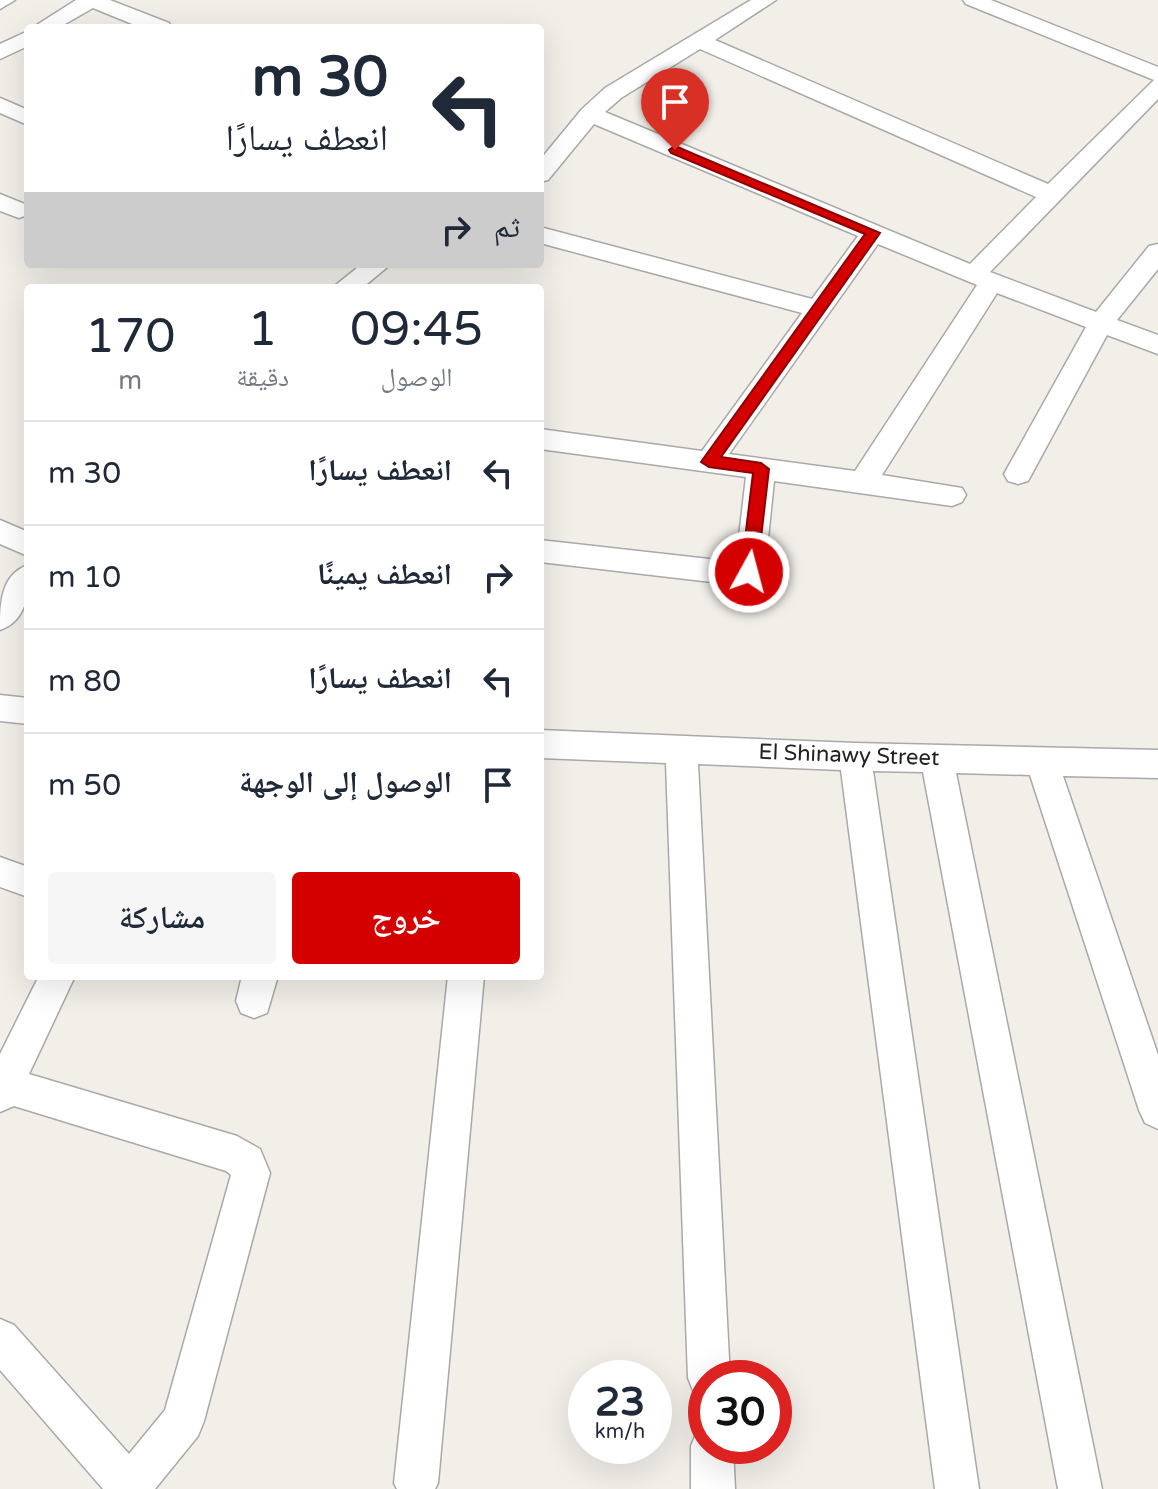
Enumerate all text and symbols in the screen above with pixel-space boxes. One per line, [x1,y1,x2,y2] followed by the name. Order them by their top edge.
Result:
[252,44,388,111] text: 30 m
[416,56,520,160] icon: left
[641,68,709,150] pin
[653,80,697,124] icon: arrive
[225,117,388,160] text: انعطف يسارًا
[434,208,478,252] icon: right
[494,209,520,246] text: ثم
[248,301,278,359] text: 1
[350,301,483,359] text: 09:45
[85,308,175,366] text: 170
[236,362,289,393] text: دقيقة
[381,362,453,393] text: الوصول
[118,365,142,396] text: m
[476,451,520,495] icon: left
[308,452,452,489] text: انعطف يسارًا
[48,455,121,492] text: 30 m
[707,530,791,614] position arrow
[476,555,520,599] icon: right
[317,556,452,593] text: انعطف يمينًا
[48,559,121,596] text: 10 m
[476,659,520,703] icon: left
[308,660,452,697] text: انعطف يسارًا
[48,663,121,700] text: 80 m
[758,739,940,771] street label: El Shinawy Street
[476,763,520,807] icon: arrive
[239,764,452,801] text: الوصول إلى الوجهة
[48,767,121,804] text: 50 m
[48,872,276,964] button: مشاركة
[292,872,520,964] button: خروج
[688,1360,792,1464] speed limit sign: 30
[595,1378,645,1426] text: 23
[595,1420,645,1444] text: km/h

